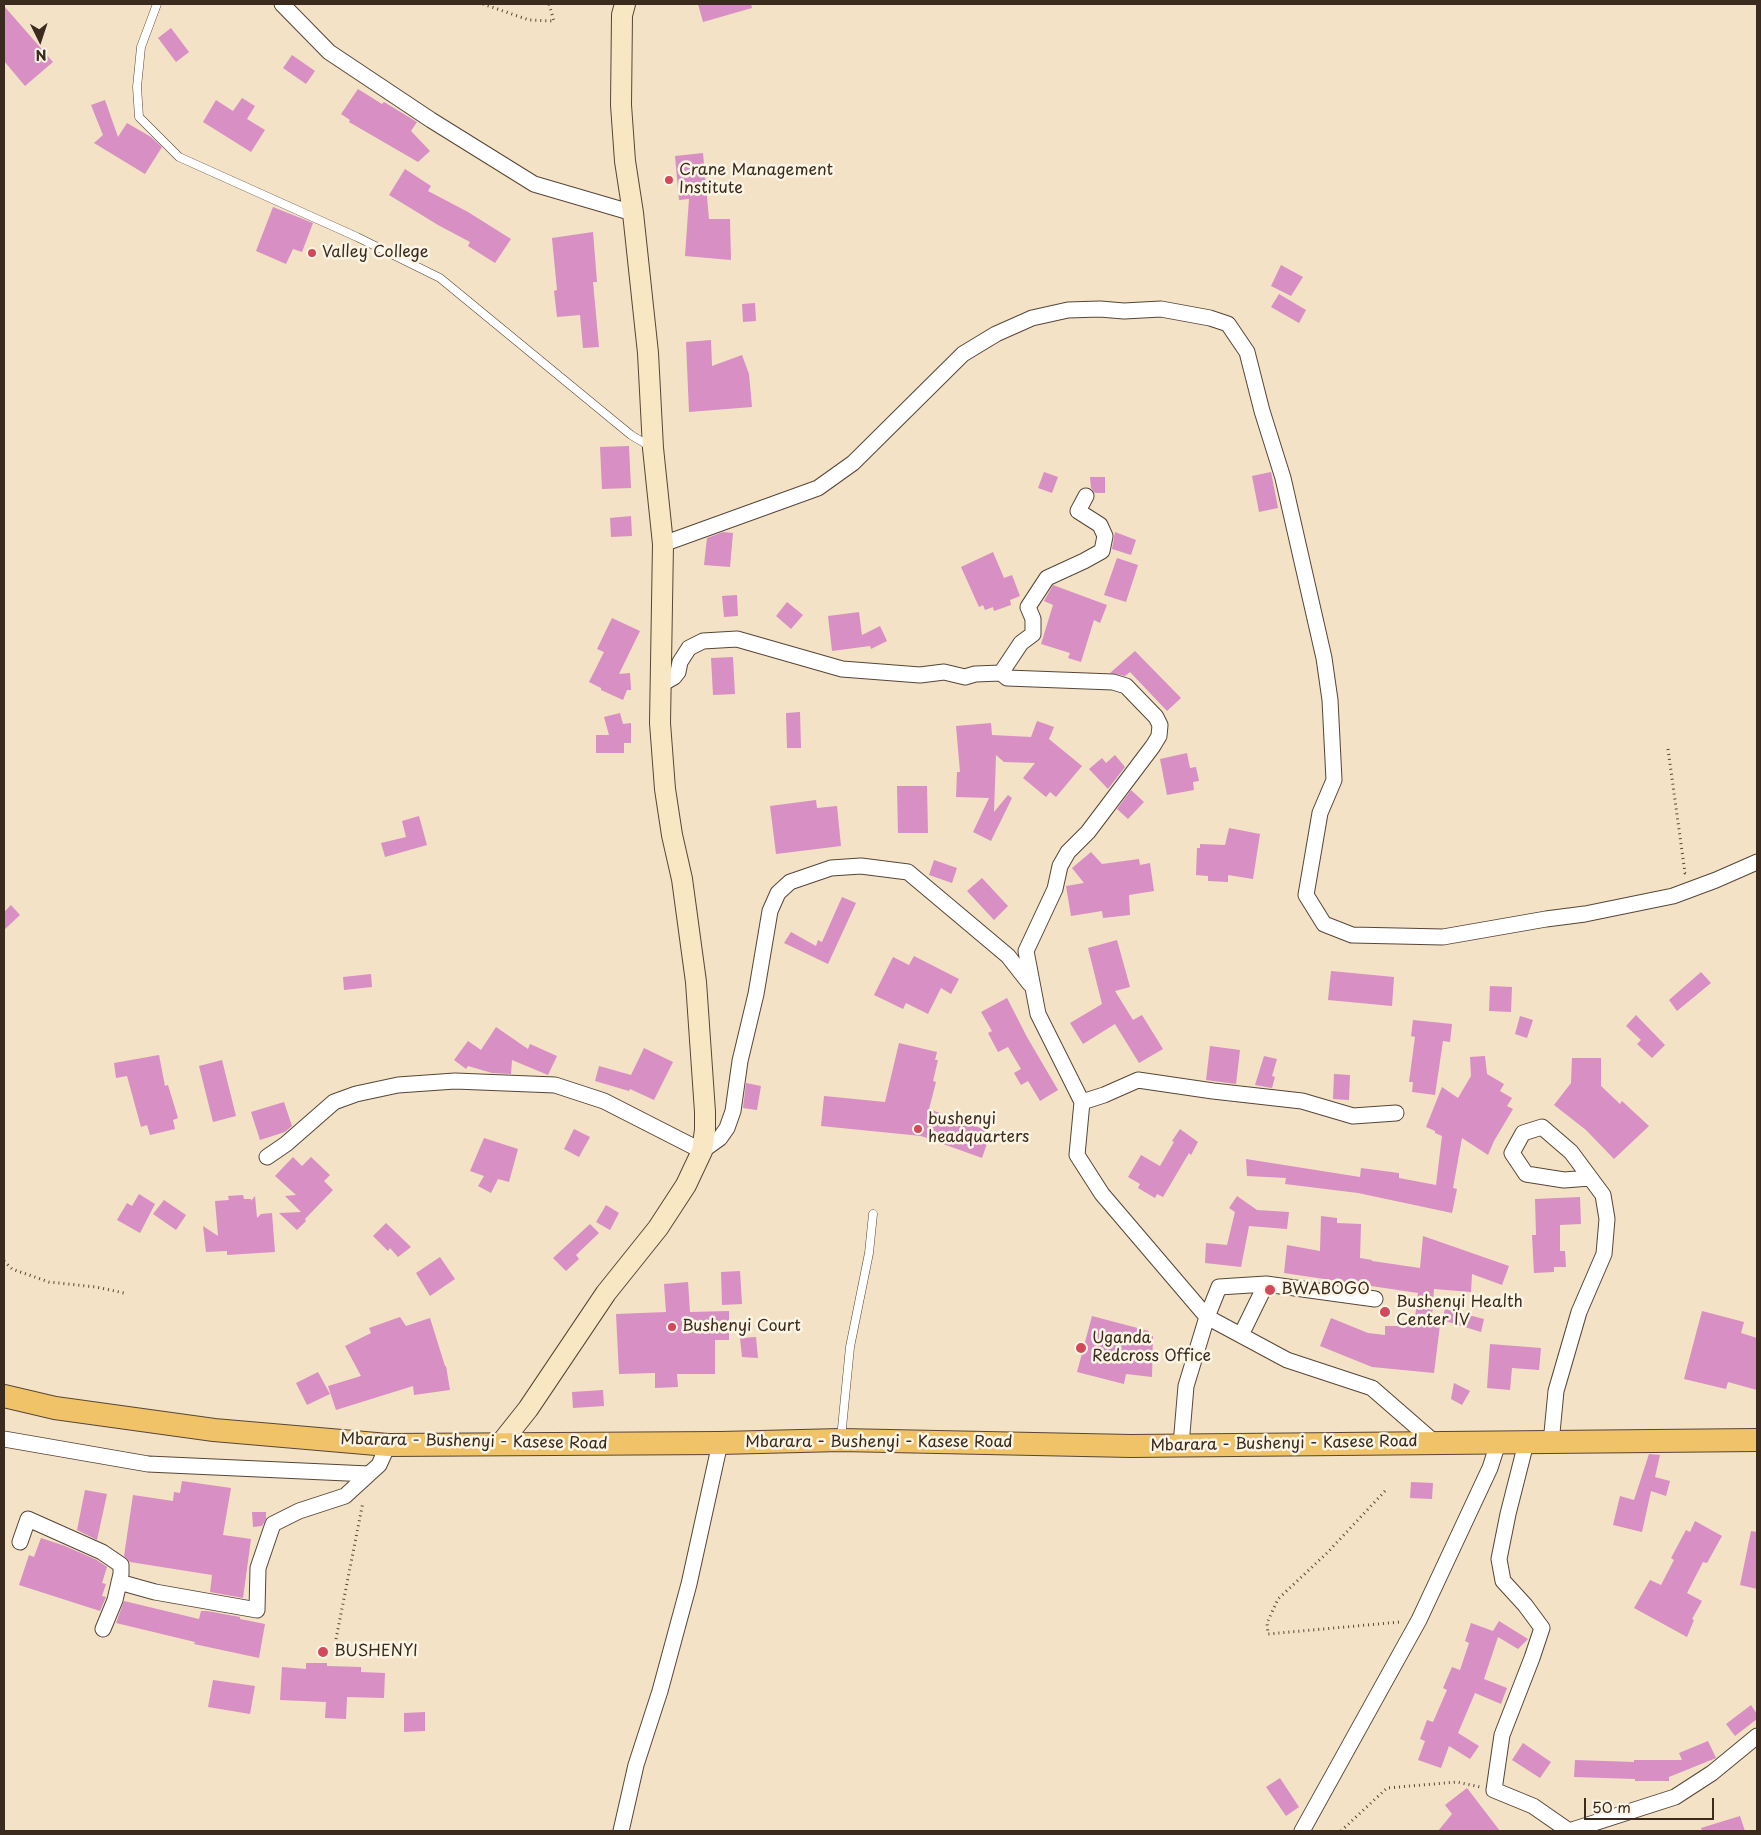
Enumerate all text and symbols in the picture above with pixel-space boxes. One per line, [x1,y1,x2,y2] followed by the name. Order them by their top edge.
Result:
[15,15,65,65] north arrow
[35,45,47,66] text: N
[679,161,833,199] place label: Crane Management Institute
[663,174,675,186] marker: Crane Management Institute
[322,243,428,263] place label: Valley College
[306,247,318,259] marker: Valley College
[928,1110,1029,1148] place label: bushenyi headquarters
[912,1123,924,1135] marker: bushenyi headquarters
[1281,1280,1370,1300] place label: BWABOGO
[1263,1283,1277,1297] marker: BWABOGO
[1396,1293,1523,1331] place label: Bushenyi Health Center IV
[1378,1305,1392,1319] marker: Bushenyi Health Center IV
[682,1317,801,1337] place label: Bushenyi Court
[666,1321,678,1333] marker: Bushenyi Court
[1092,1329,1211,1367] place label: Uganda Redcross Office
[1074,1341,1088,1355] marker: Uganda Redcross Office
[340,1430,608,1454] street label: Mbarara - Bushenyi - Kasese Road
[1150,1432,1418,1456] street label: Mbarara - Bushenyi - Kasese Road
[745,1433,1013,1453] street label: Mbarara - Bushenyi - Kasese Road
[334,1642,418,1662] place label: BUSHENYI
[316,1645,330,1659] marker: BUSHENYI
[1586,1788,1716,1820] scale bar
[1592,1795,1631,1818] text: 50 m

